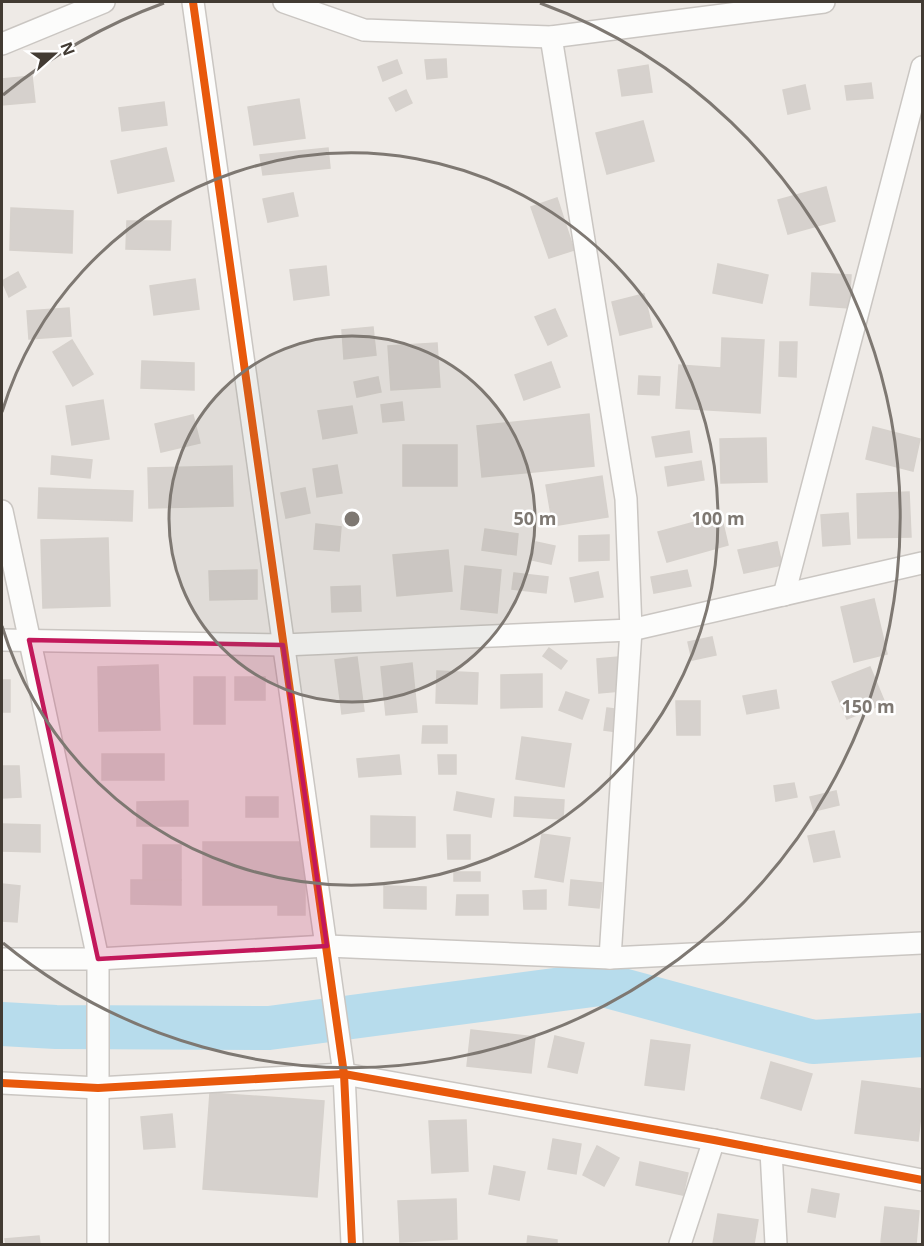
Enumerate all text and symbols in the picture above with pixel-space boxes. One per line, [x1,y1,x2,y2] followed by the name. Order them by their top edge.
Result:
[24,24,84,84] north arrow
[55,39,81,59] text: N
[514,506,556,530] text: 50 m
[691,506,745,530] text: 100 m
[342,509,362,529] centre of rings
[841,694,895,718] text: 150 m

